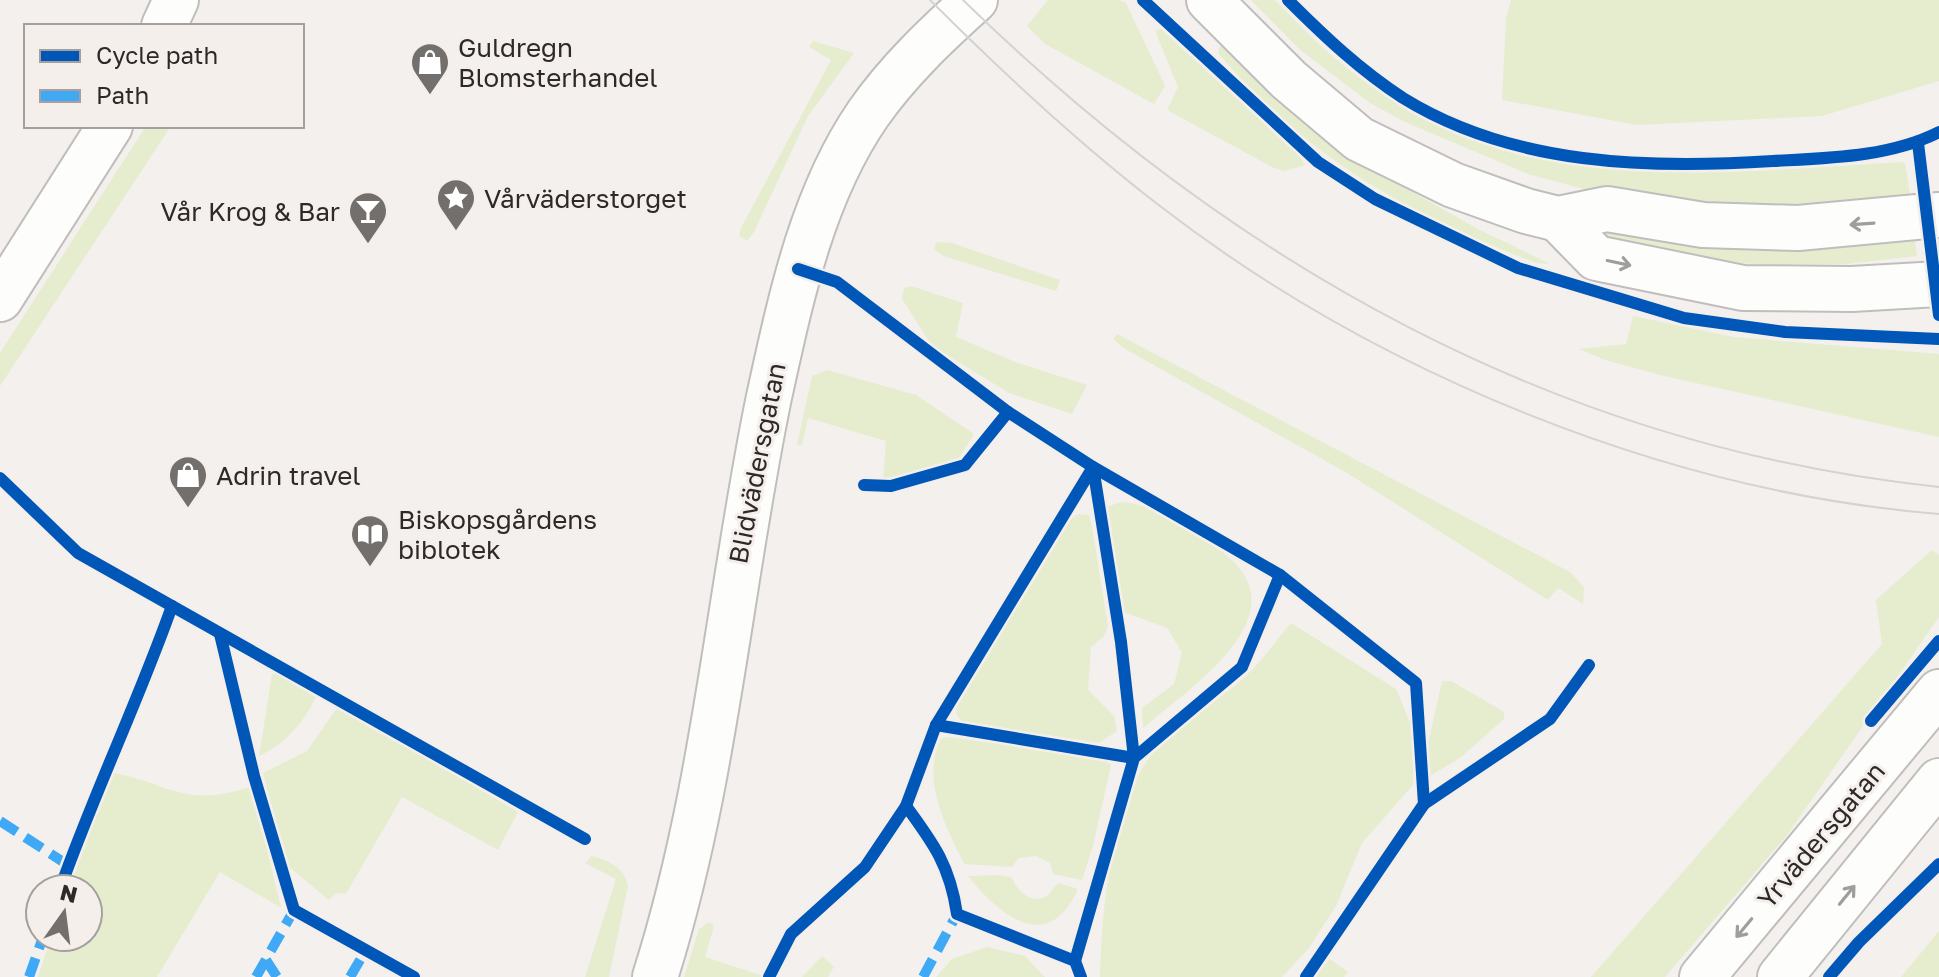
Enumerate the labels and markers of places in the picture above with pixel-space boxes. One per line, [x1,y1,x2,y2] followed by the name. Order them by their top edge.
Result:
[458,32,658,93] place label: Guldregn Blomsterhandel
[409,41,451,96] shop icon: Guldregn Blomsterhandel
[435,177,477,232] place icon: Vårväderstorget
[484,183,687,214] place label: Vårväderstorget
[347,190,389,245] bar icon: Vår Krog & Bar
[160,196,340,227] place label: Vår Krog & Bar
[167,454,209,509] shop icon: Adrin travel
[216,460,361,491] place label: Adrin travel
[398,504,597,565] place label: Biskopsgårdens biblotek
[349,513,391,568] library icon: Biskopsgårdens biblotek

